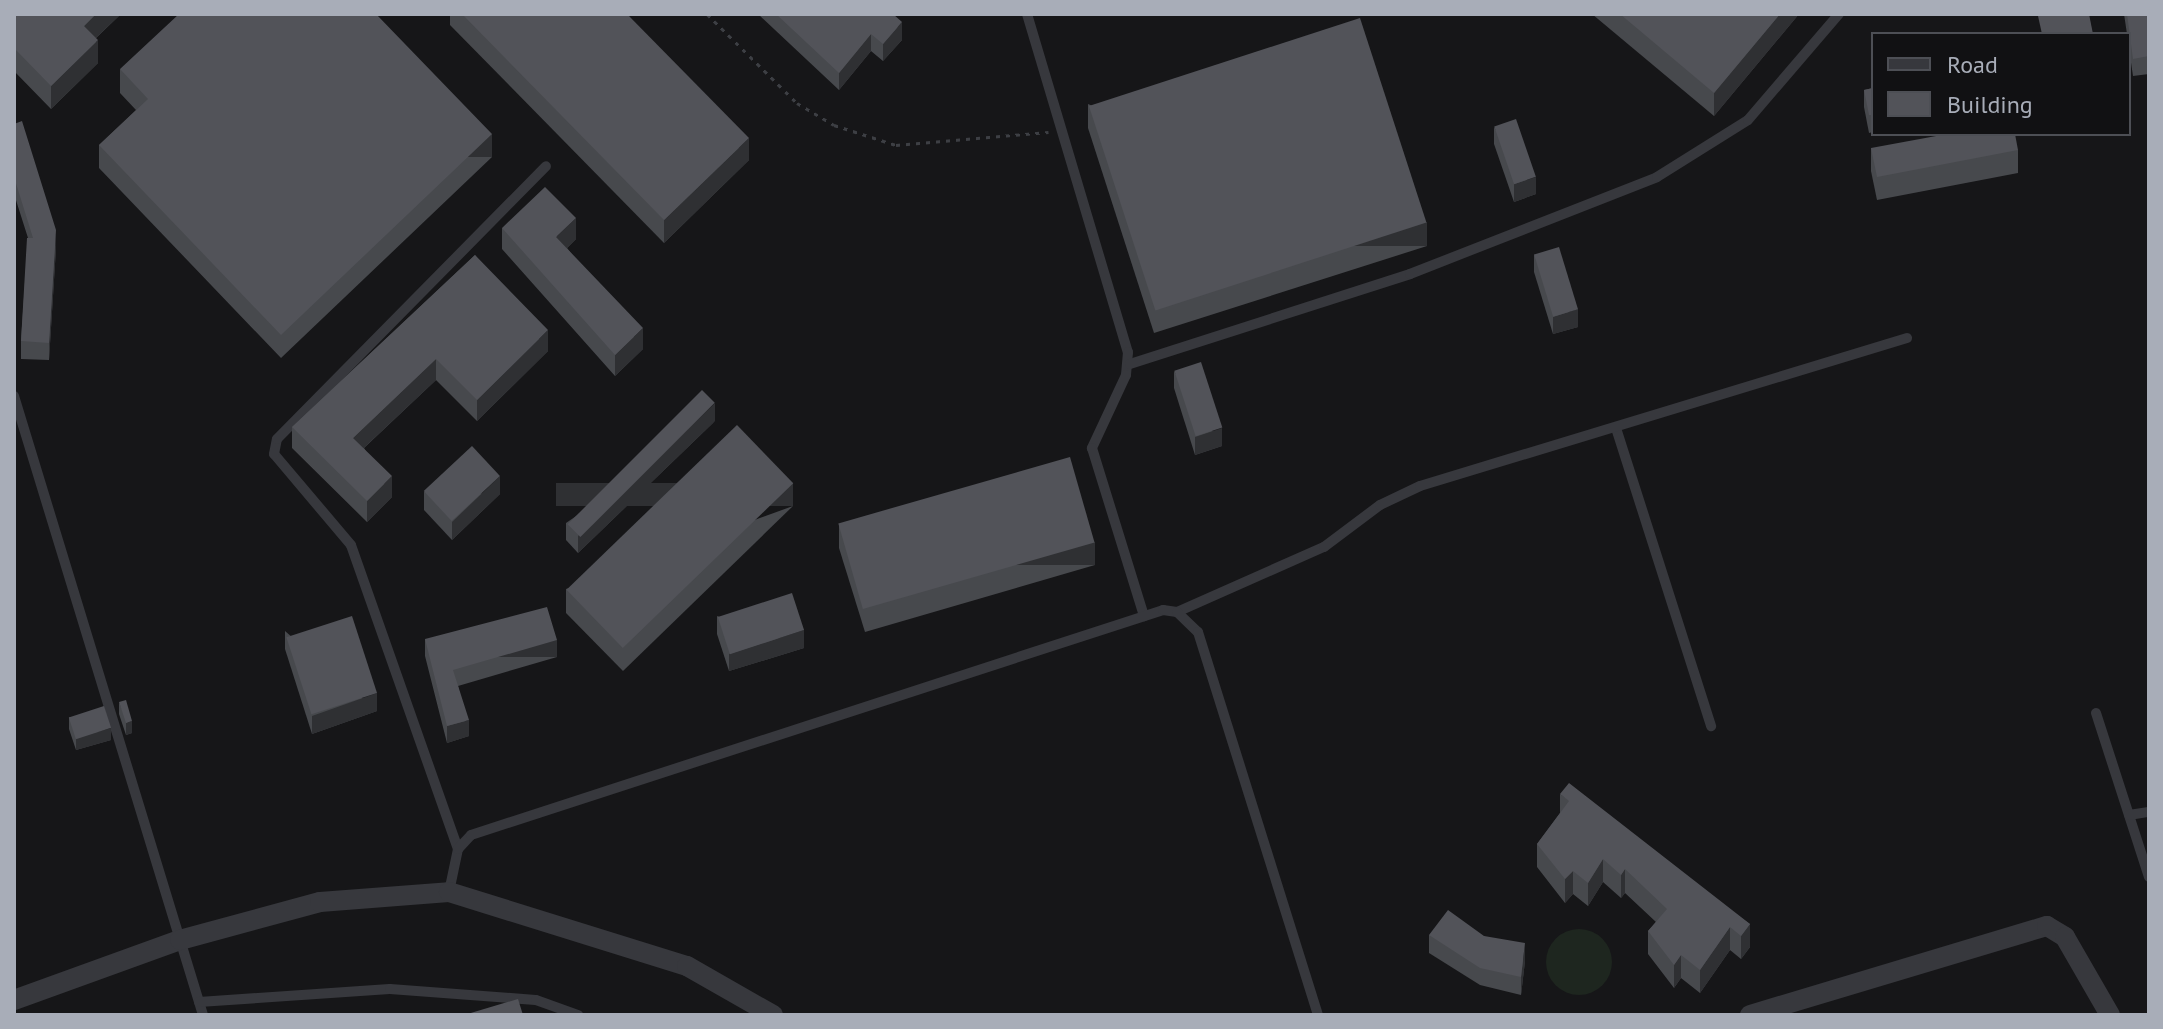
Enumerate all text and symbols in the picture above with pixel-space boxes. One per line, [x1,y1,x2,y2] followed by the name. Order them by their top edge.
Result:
[1871,32,2131,136] legend
[1947,49,1998,80] text: Road
[1947,89,2033,120] text: Building

